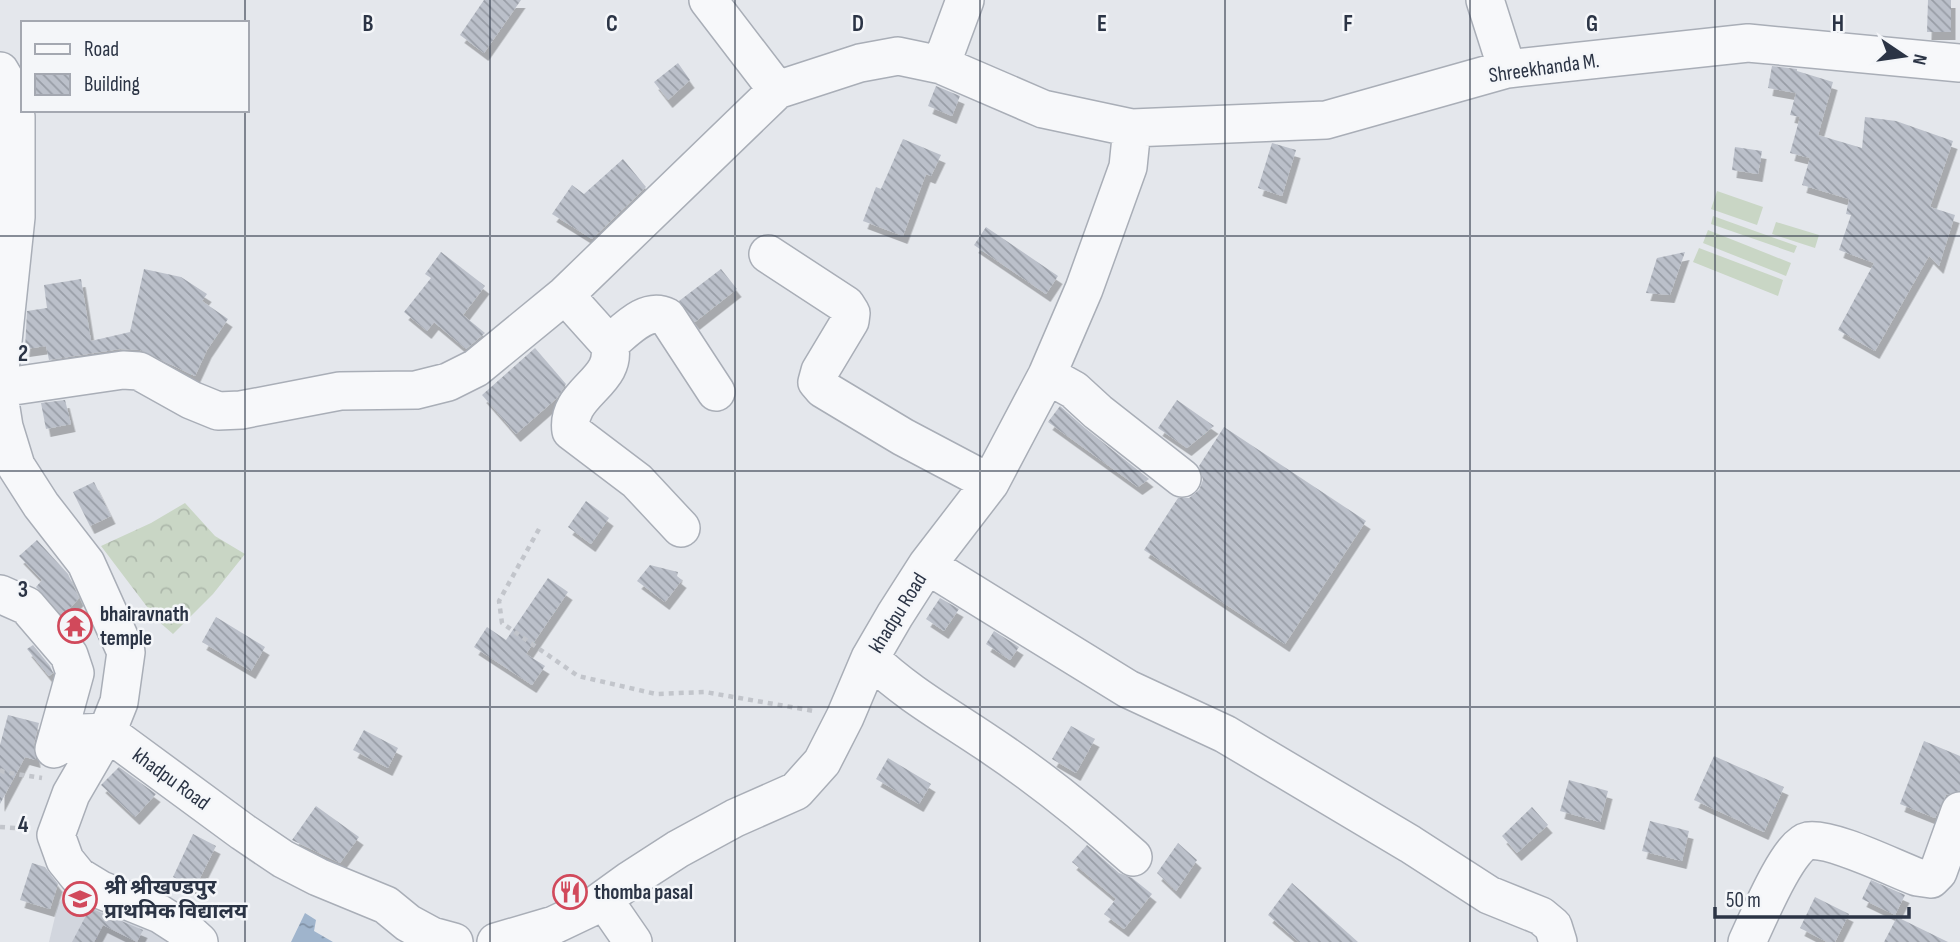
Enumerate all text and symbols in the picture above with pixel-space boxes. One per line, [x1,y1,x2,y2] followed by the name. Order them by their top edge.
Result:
[363,10,374,38] text: B
[606,10,618,38] text: C
[852,10,864,38] text: D
[1097,10,1107,38] text: E
[1343,10,1353,38] text: F
[1586,10,1598,38] text: G
[1832,10,1844,38] text: H
[21,21,248,112] legend
[1869,21,1939,91] north arrow
[84,37,119,62] text: Road
[1487,48,1601,88] street label: Shreekhanda M.
[1907,52,1931,67] text: N
[84,72,140,97] text: Building
[18,340,28,368] text: 2
[864,568,932,658] street label: khadpu Road
[18,576,28,604] text: 3
[100,602,189,651] place label: bhairavnath temple
[56,607,94,645] temple icon: bhairavnath temple
[127,743,215,815] street label: khadpu Road
[18,811,29,839] text: 4
[551,873,589,911] restaurant icon: thomba pasal
[104,875,248,924] place label: श्री श्रीखण्डपुर प्राथमिक विद्यालय
[1715,876,1909,920] scale bar
[61,880,99,918] school or university icon: श्री श्रीखण्डपुर प्राथमिक विद्यालय
[594,880,693,905] place label: thomba pasal
[1726,888,1761,913] text: 50 m

